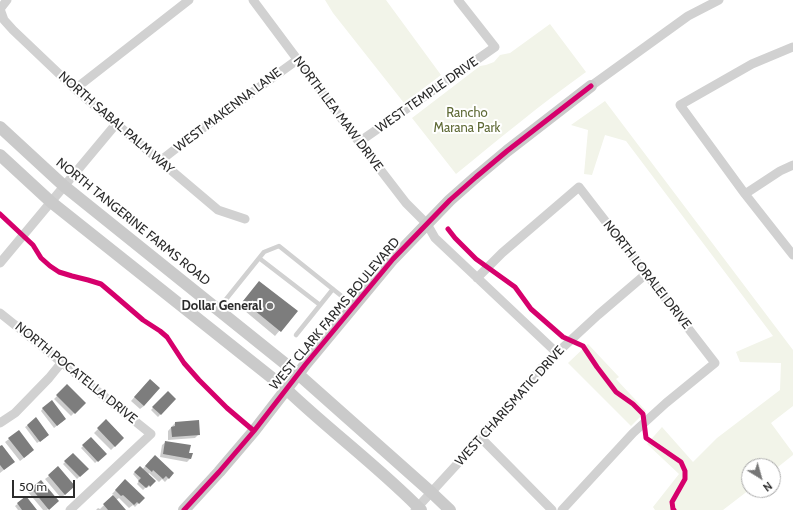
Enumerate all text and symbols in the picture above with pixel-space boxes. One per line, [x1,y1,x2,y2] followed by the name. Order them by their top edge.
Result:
[290,54,386,174] street label: NORTH LEA MAW DRIVE
[373,54,481,136] street label: WEST TEMPLE DRIVE
[171,65,285,155] street label: WEST MAKENNA LANE
[55,69,177,177] street label: NORTH SABAL PALM WAY
[434,105,500,136] park label: Rancho Marana Park
[53,155,213,289] street label: NORTH TANGERINE FARMS ROAD
[600,218,694,332] street label: NORTH LORALEI DRIVE
[267,235,403,393] street label: WEST CLARK FARMS BOULEVARD
[182,298,262,314] place label: Dollar General
[265,301,275,311] marker: Dollar General
[12,319,140,427] street label: NORTH POCATELLA DRIVE
[452,343,568,469] street label: WEST CHARISMATIC DRIVE
[741,458,781,498] north arrow
[14,472,77,498] scale bar
[19,479,47,494] text: 50 m
[760,479,775,495] text: N

